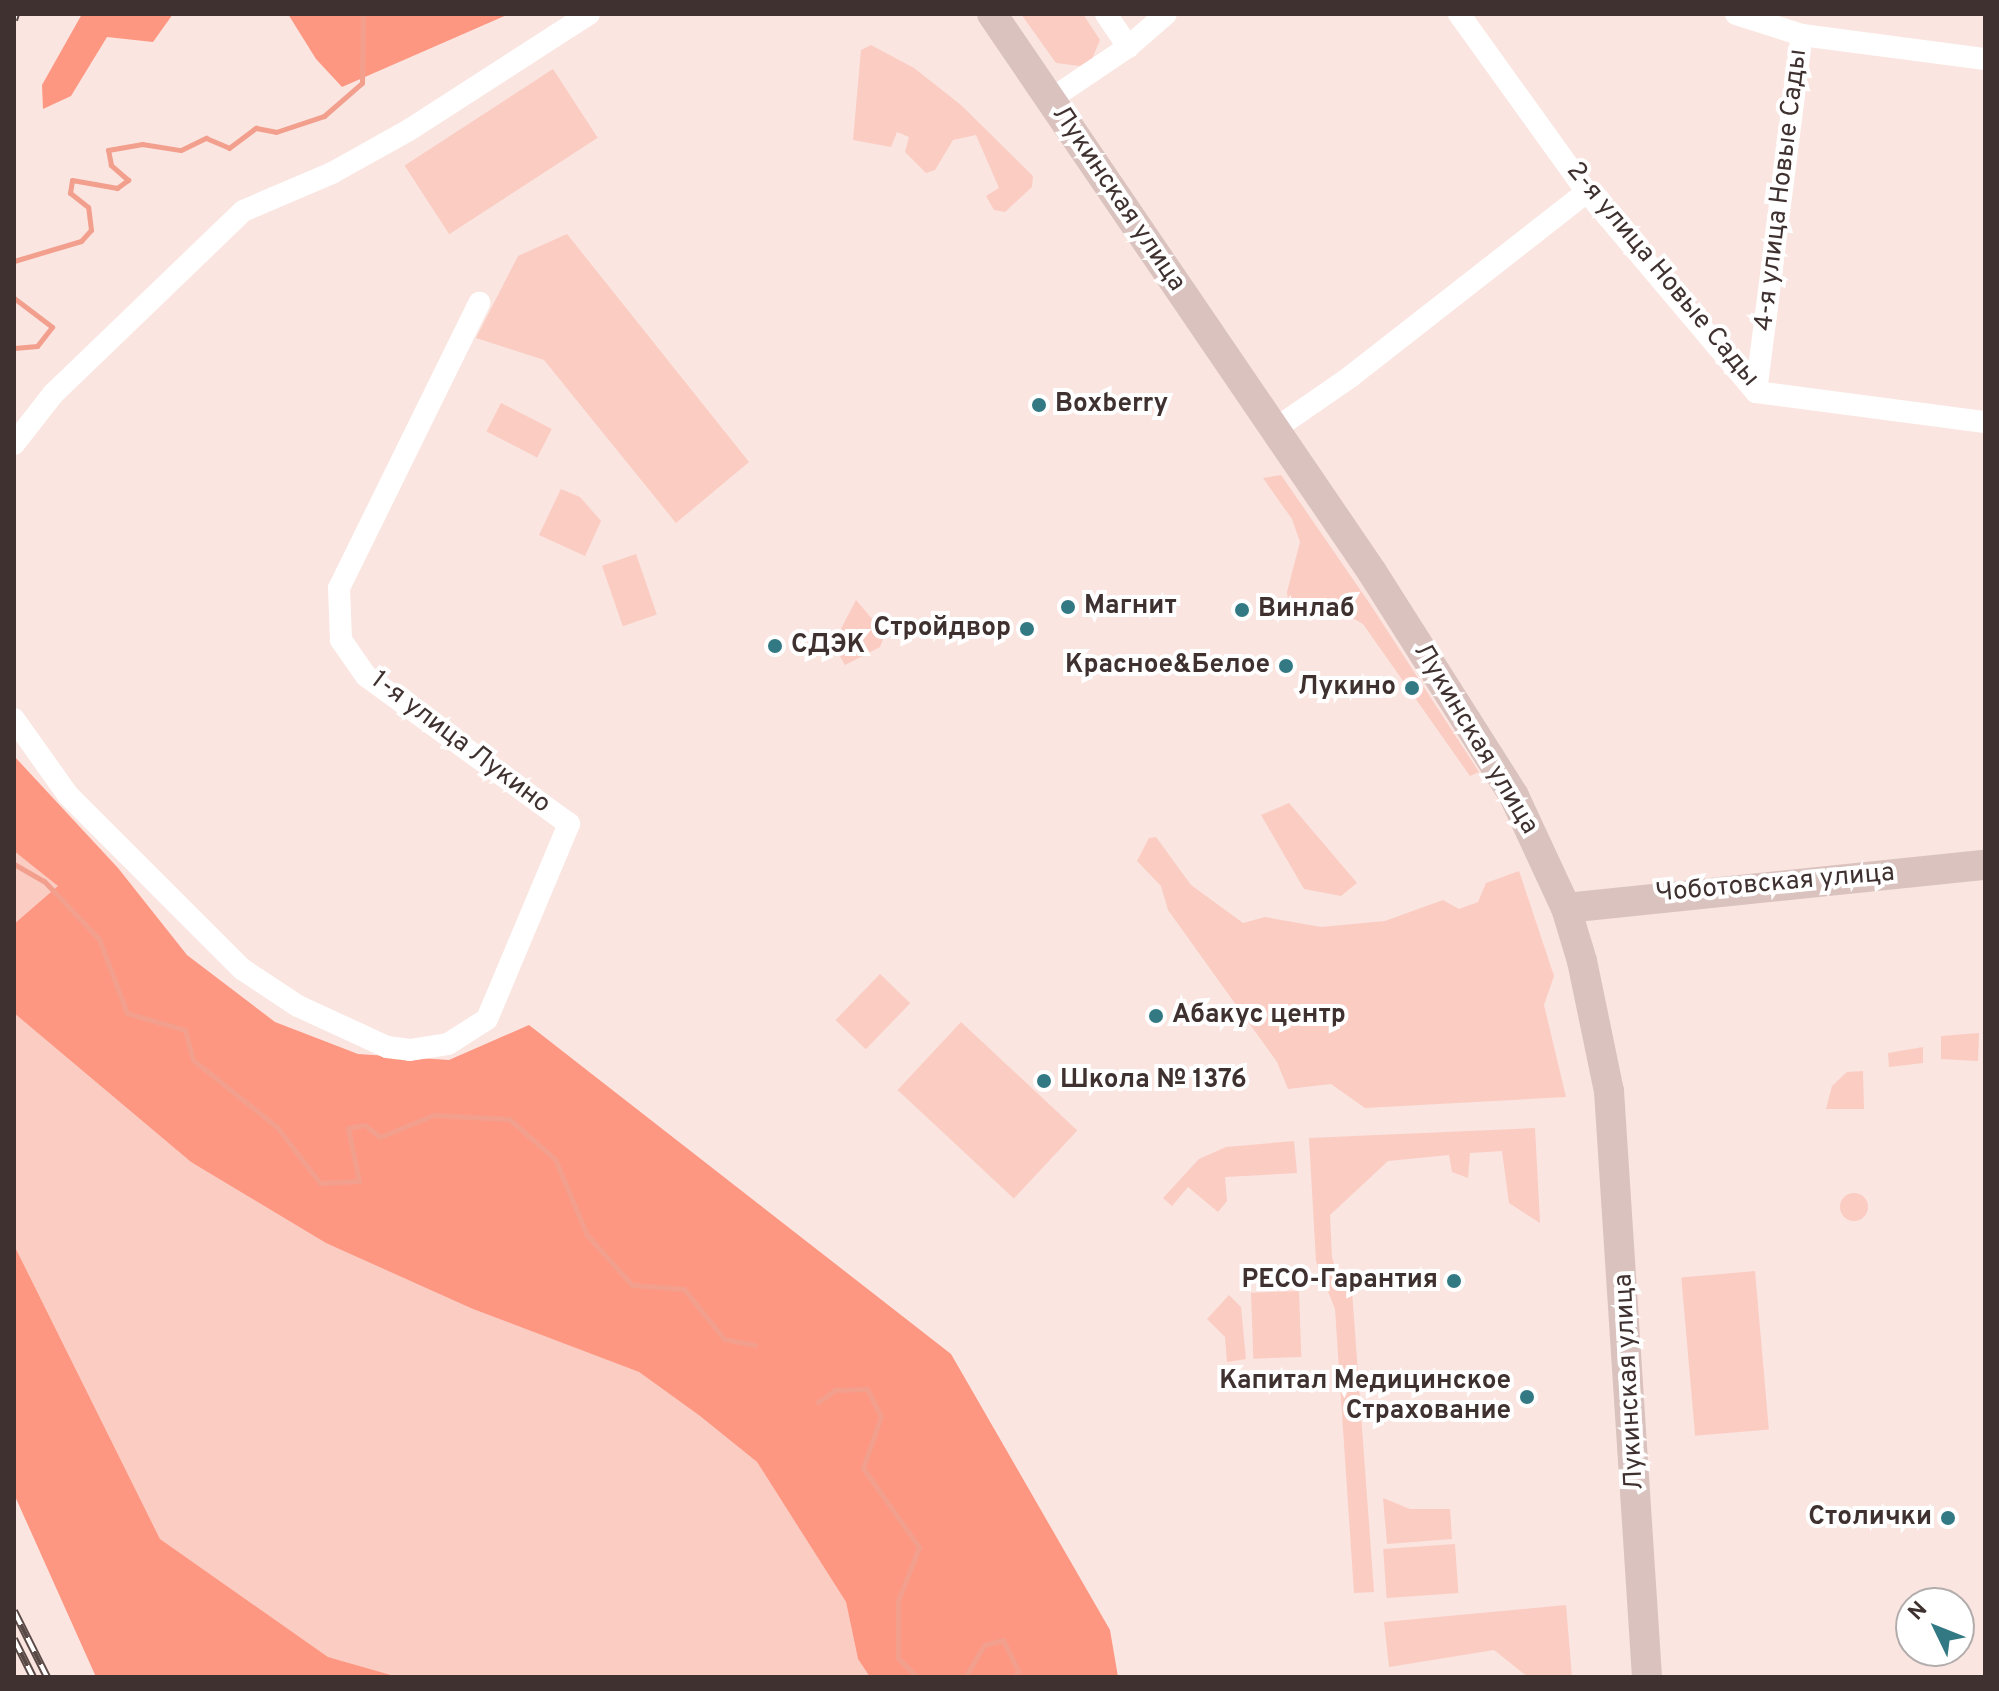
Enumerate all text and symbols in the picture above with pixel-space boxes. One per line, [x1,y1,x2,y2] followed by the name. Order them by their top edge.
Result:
[1749,47,1815,333] street label: 4-я улица Новые Сады
[1044,100,1192,298] street label: Лукинская улица
[1559,156,1765,394] street label: 2-я улица Новые Сады
[1055,389,1168,421] place label: Boxberry
[1030,396,1048,414] marker: Boxberry
[1084,591,1177,623] place label: Магнит
[1258,594,1355,626] place label: Винлаб
[1059,598,1077,616] marker: Магнит
[1233,601,1251,619] marker: Винлаб
[874,613,1011,645] place label: Стройдвор
[1018,620,1036,638] marker: Стройдвор
[791,630,865,662] place label: СДЭК
[766,637,784,655] marker: СДЭК
[1406,638,1544,840] street label: Лукинская улица
[1065,650,1270,682] place label: Красное&Белое
[1277,657,1295,675] marker: Красное&Белое
[364,665,556,821] street label: 1-я улица Лукино
[1298,672,1396,704] place label: Лукино
[1403,679,1421,697] marker: Лукино
[1654,858,1896,910] street label: Чоботовская улица
[1172,1000,1346,1032] place label: Абакус центр
[1147,1007,1165,1025] marker: Абакус центр
[1060,1065,1247,1097] place label: Школа № 1376
[1035,1072,1053,1090] marker: Школа № 1376
[1242,1265,1438,1297] place label: РЕСО-Гарантия
[1445,1272,1463,1290] marker: РЕСО-Гарантия
[1609,1273,1651,1491] street label: Лукинская улица
[1219,1366,1511,1428] place label: Капитал Медицинское Страхование
[1518,1388,1536,1406] marker: Капитал Медицинское Страхование
[1808,1502,1932,1534] place label: Столички
[1939,1509,1957,1527] marker: Столички
[1895,1587,1975,1667] north arrow
[1903,1597,1934,1627] text: N

